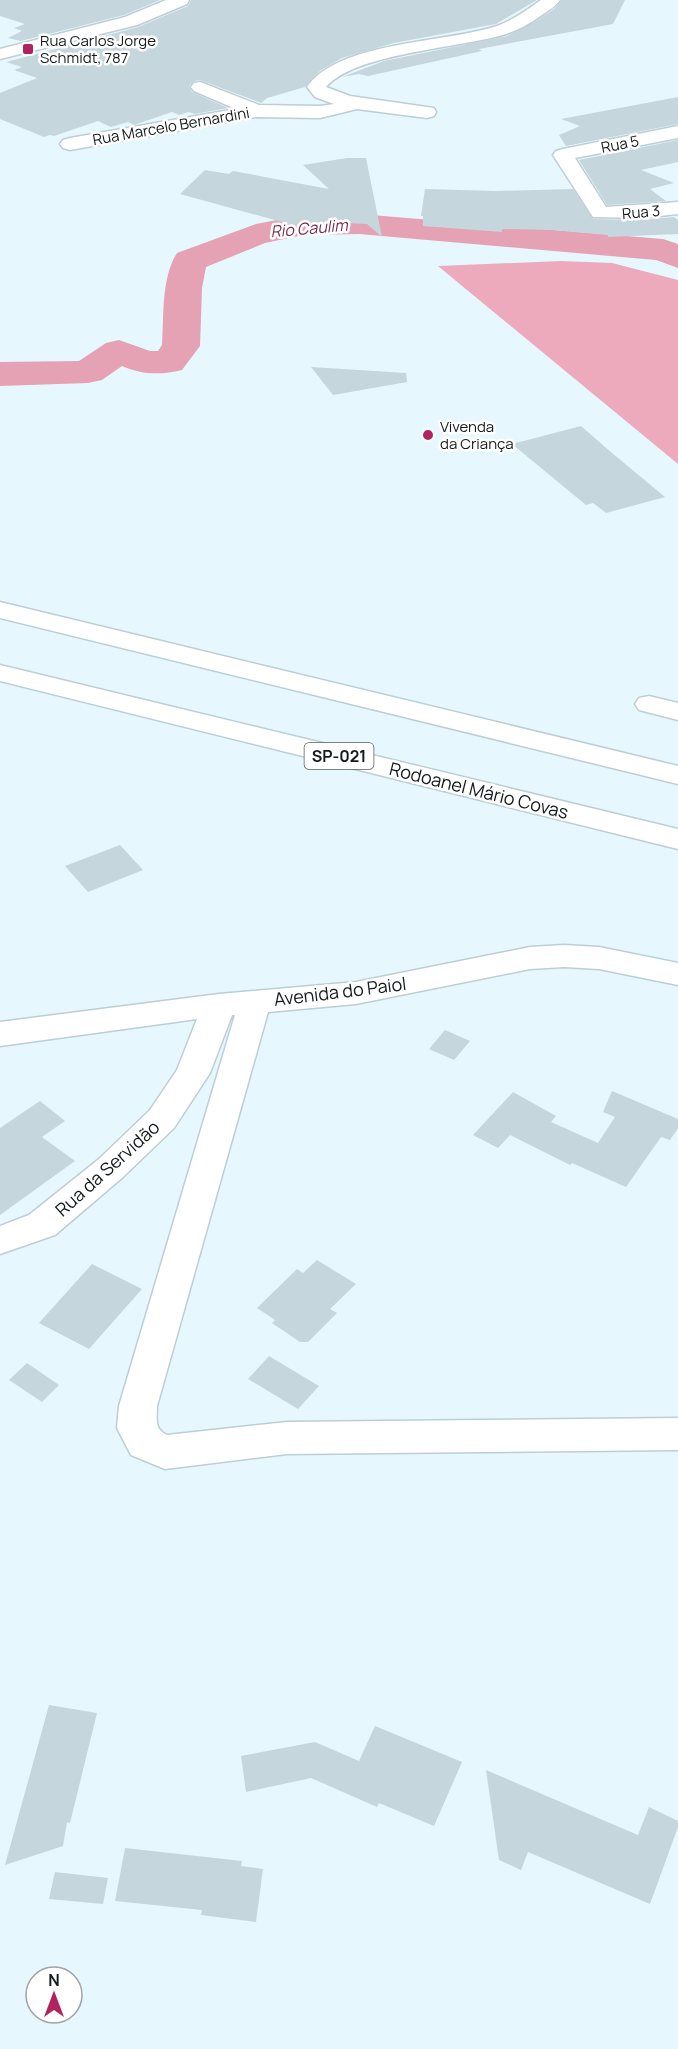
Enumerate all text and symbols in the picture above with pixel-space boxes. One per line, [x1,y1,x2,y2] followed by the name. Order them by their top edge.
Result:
[40,30,156,68] place label: Rua Carlos Jorge Schmidt, 787
[21,42,35,56] marker: Rua Carlos Jorge Schmidt, 787
[91,102,251,150] street label: Rua Marcelo Bernardini
[599,130,641,158] street label: Rua 5
[621,200,661,224] street label: Rua 3
[270,214,350,242] water label: Rio Caulim
[440,416,514,454] place label: Vivenda da Criança
[421,428,435,442] marker: Vivenda da Criança
[304,743,374,769] road number: SP-021
[387,756,571,824] street label: Rodoanel Mário Covas
[272,971,408,1011] street label: Avenida do Paiol
[50,1115,164,1221] street label: Rua da Servidão
[24,1965,84,2025] north arrow
[48,1969,60,1991] text: N

